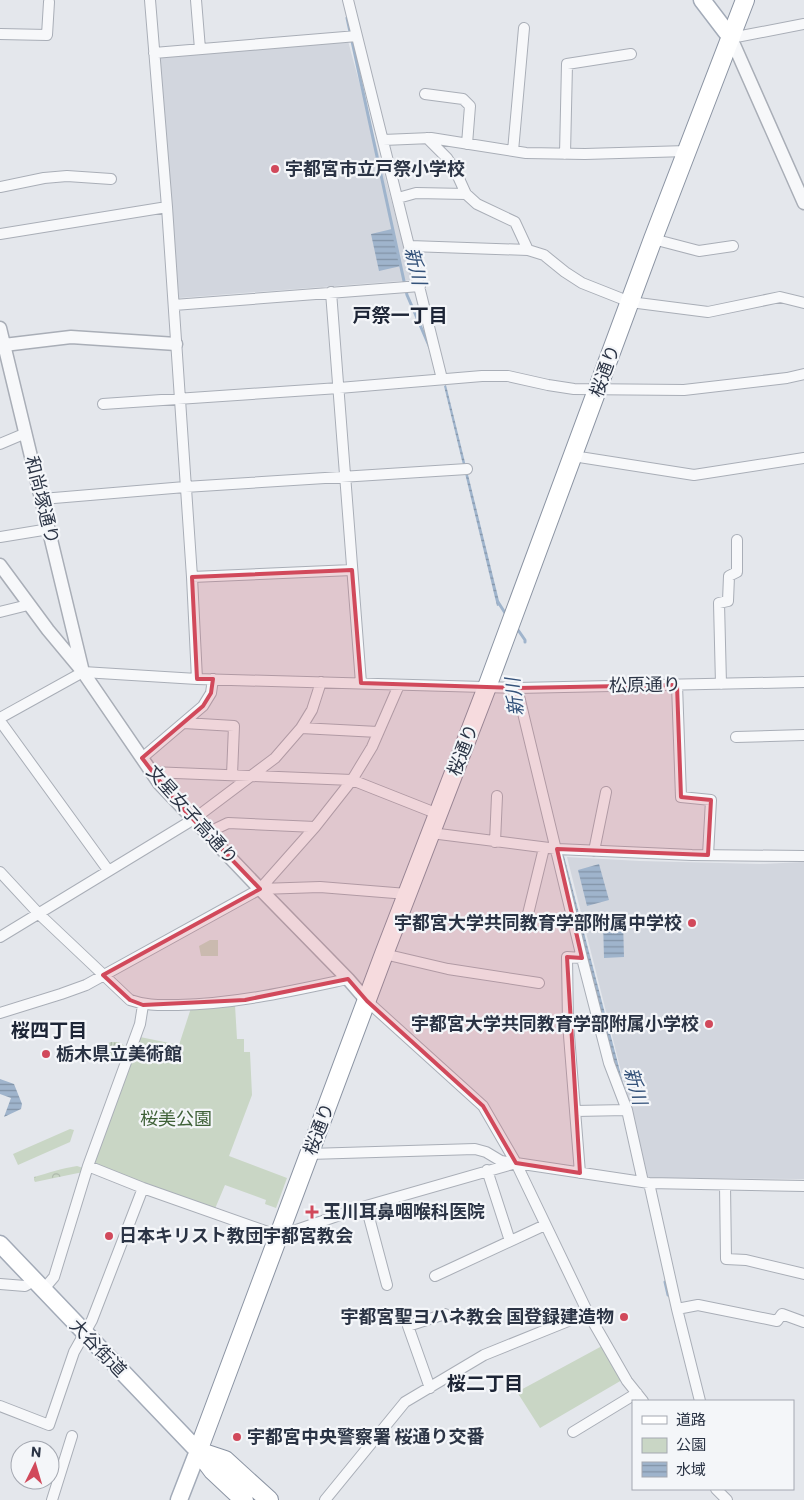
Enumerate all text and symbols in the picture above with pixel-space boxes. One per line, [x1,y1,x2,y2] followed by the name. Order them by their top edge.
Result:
[285,157,465,179] place label: 宇都宮市立戸祭小学校
[269,163,281,175] marker: 宇都宮市立戸祭小学校
[401,245,432,289] water label: 新川
[352,303,448,326] district label: 戸祭一丁目
[584,342,624,400] street label: 桜通り
[21,453,65,546] street label: 和尚塚通り
[609,672,681,696] street label: 松原通り
[500,675,527,717] water label: 新川
[442,720,482,779] street label: 桜通り
[142,760,243,869] street label: 文星女子高通り
[394,911,682,933] place label: 宇都宮大学共同教育学部附属中学校
[686,917,698,929] marker: 宇都宮大学共同教育学部附属中学校
[411,1012,699,1034] place label: 宇都宮大学共同教育学部附属小学校
[11,1018,87,1041] district label: 桜四丁目
[703,1018,715,1030] marker: 宇都宮大学共同教育学部附属小学校
[56,1042,182,1064] place label: 栃木県立美術館
[40,1048,52,1060] marker: 栃木県立美術館
[620,1065,653,1109] water label: 新川
[298,1099,338,1158] street label: 桜通り
[140,1107,212,1129] park label: 桜美公園
[323,1200,485,1222] place label: 玉川耳鼻咽喉科医院
[305,1205,319,1219] marker: 玉川耳鼻咽喉科医院
[119,1224,353,1246] place label: 日本キリスト教団宇都宮教会
[103,1230,115,1242] marker: 日本キリスト教団宇都宮教会
[341,1305,614,1327] place label: 宇都宮聖ヨハネ教会 国登録建造物
[618,1311,630,1323] marker: 宇都宮聖ヨハネ教会 国登録建造物
[66,1314,132,1381] street label: 大谷街道
[447,1371,523,1394] district label: 桜二丁目
[632,1400,794,1490] legend
[676,1410,706,1428] text: 道路
[247,1425,484,1447] place label: 宇都宮中央警察署 桜通り交番
[231,1431,243,1443] marker: 宇都宮中央警察署 桜通り交番
[676,1435,706,1453] text: 公園
[10,1440,60,1490] north arrow
[30,1443,42,1460] text: N
[676,1460,706,1478] text: 水域

